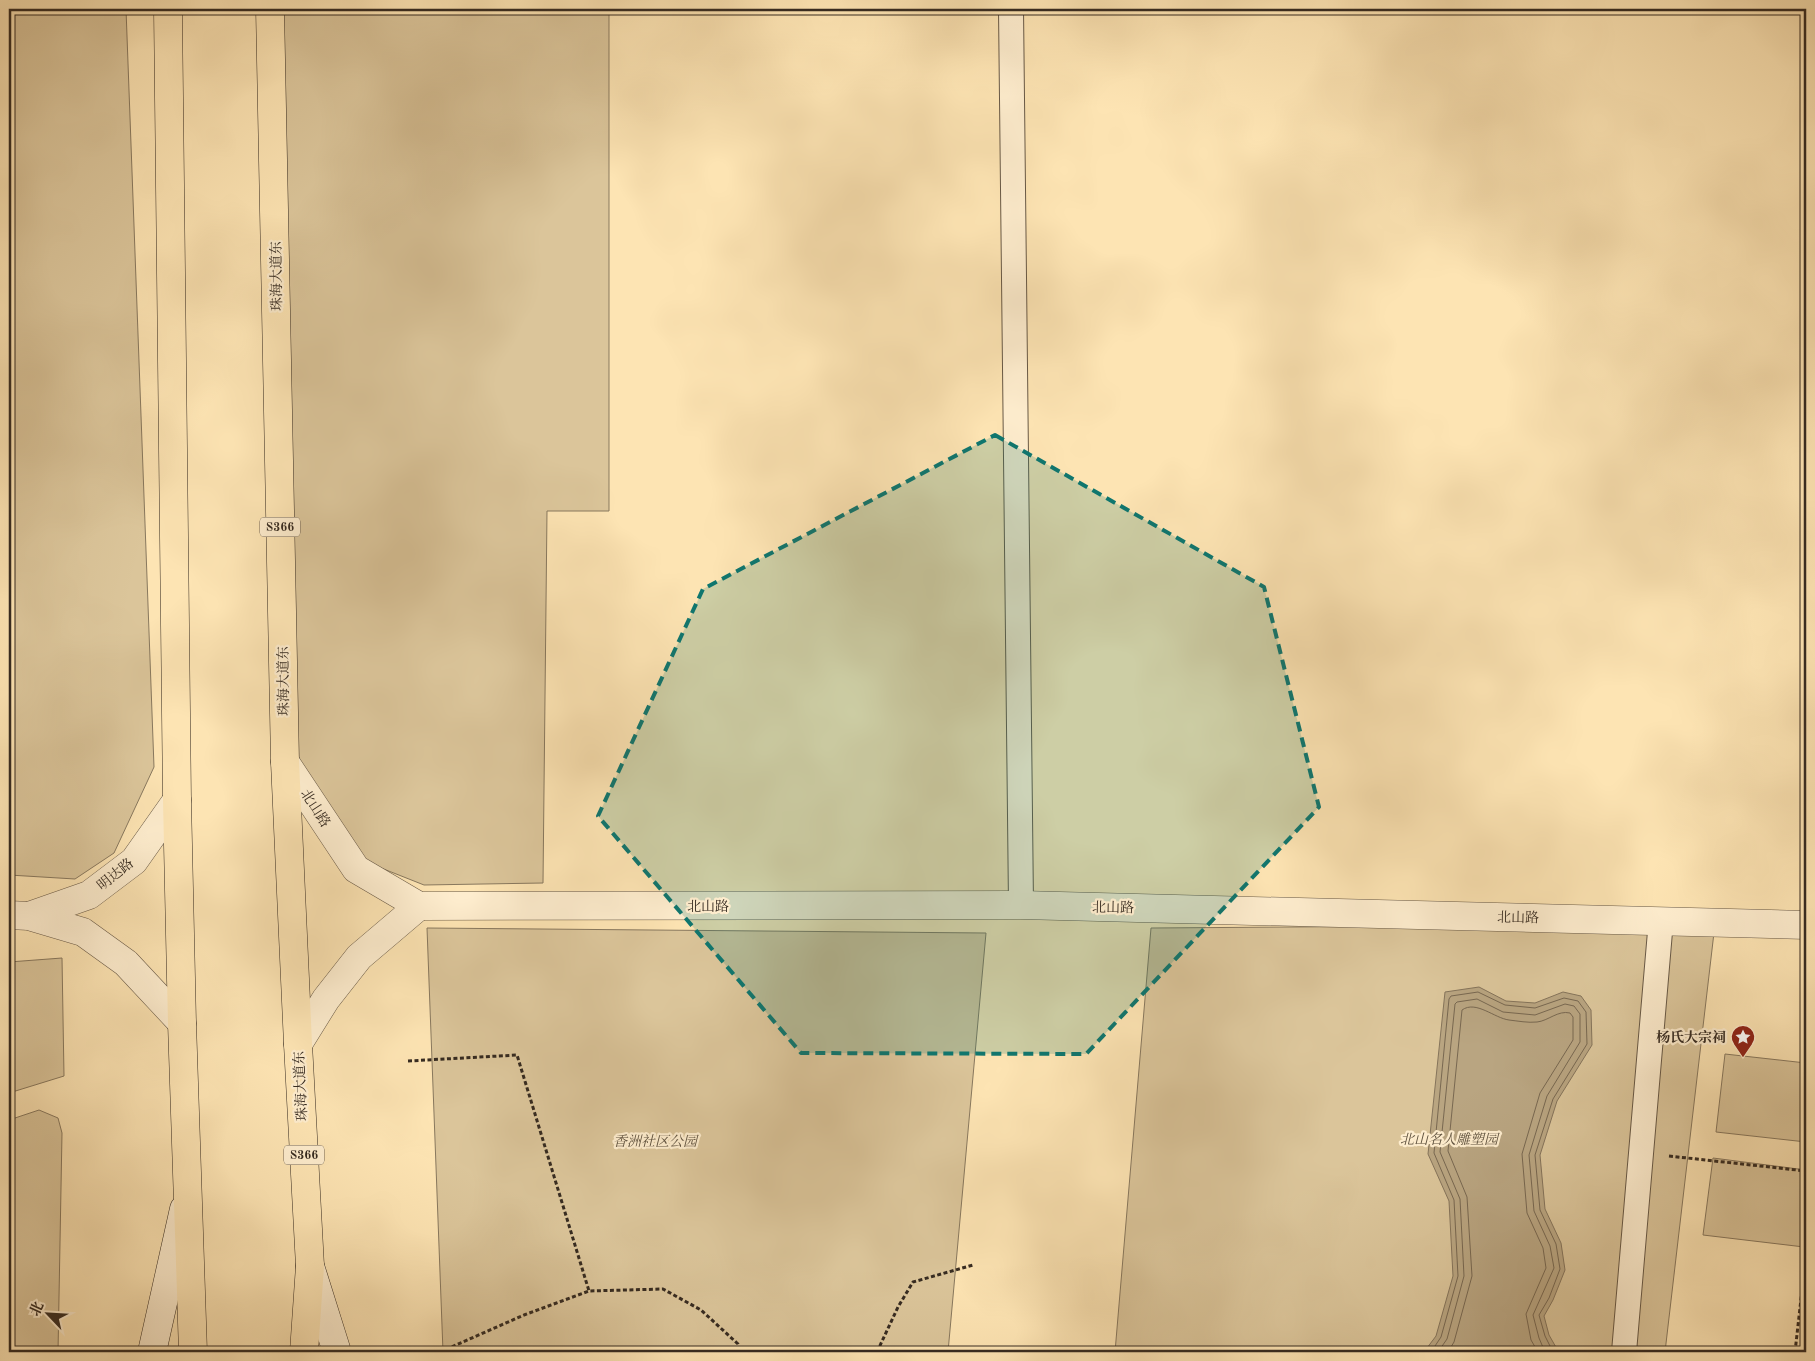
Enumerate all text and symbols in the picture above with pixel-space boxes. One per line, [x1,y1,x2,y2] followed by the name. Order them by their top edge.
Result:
[268,241,285,311] street label: 珠海大道东
[260,518,300,536] road number: S366
[275,646,292,716] street label: 珠海大道东
[298,787,333,830] street label: 北山路
[94,855,136,893] street label: 明达路
[687,899,729,914] street label: 北山路
[1092,900,1134,915] street label: 北山路
[1497,910,1539,925] street label: 北山路
[1730,1024,1756,1058] place icon: 杨氏大宗祠
[1656,1029,1726,1045] place label: 杨氏大宗祠
[291,1051,310,1121] street label: 珠海大道东
[1400,1132,1500,1147] park label: 北山名人雕塑园
[613,1134,699,1149] park label: 香洲社区公园
[284,1146,324,1164] road number: S366
[22,1288,72,1338] north arrow
[27,1299,46,1318] text: 北

